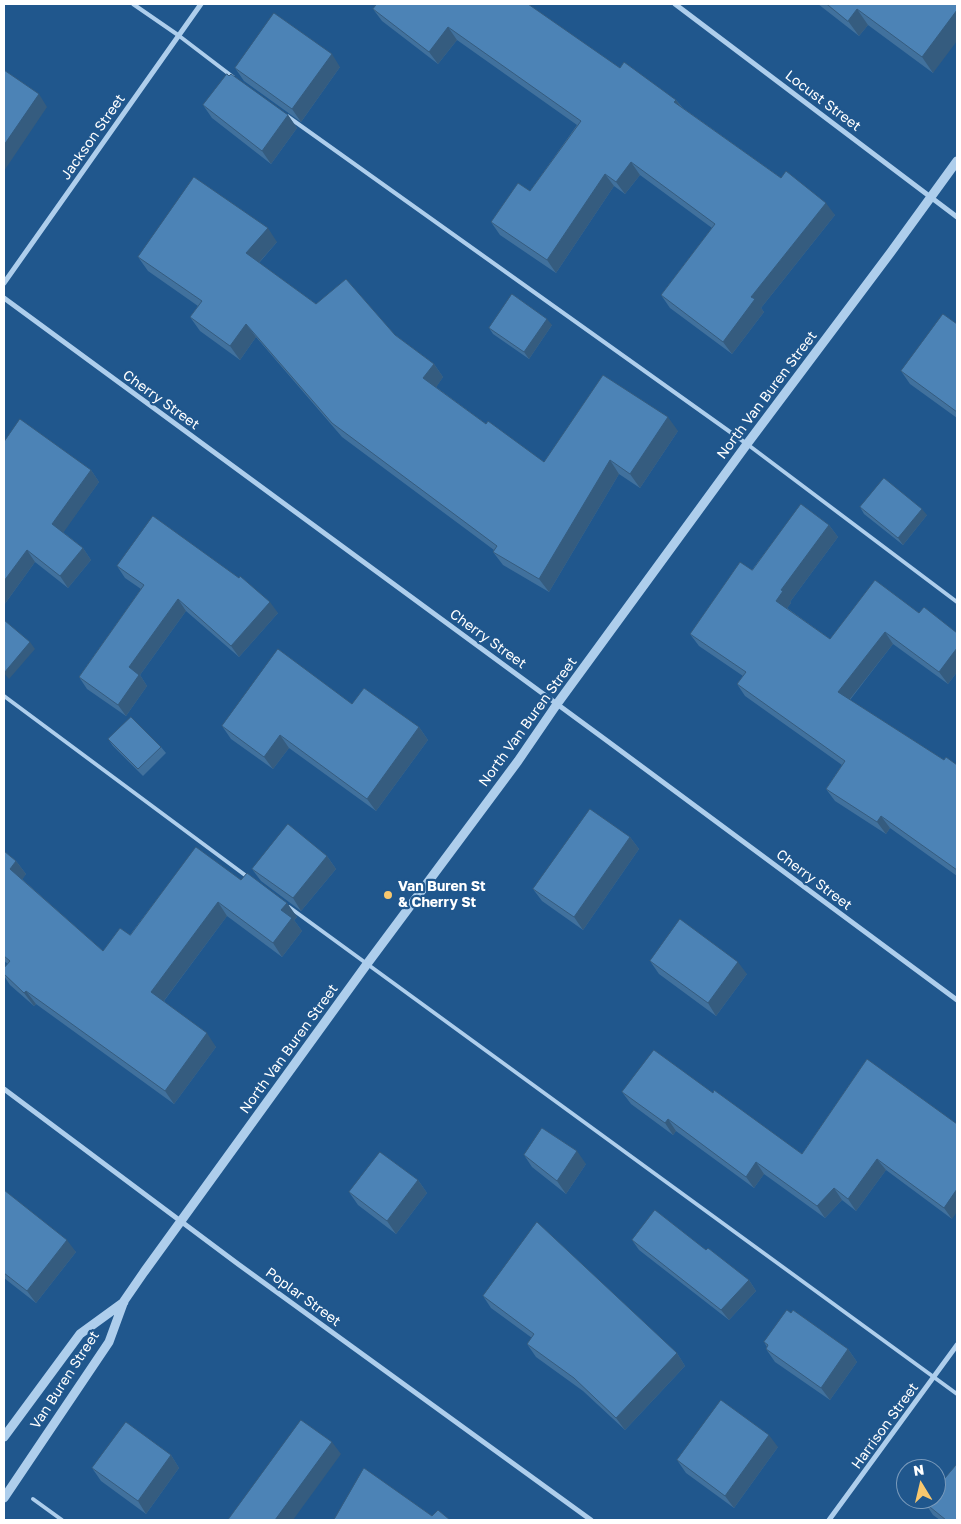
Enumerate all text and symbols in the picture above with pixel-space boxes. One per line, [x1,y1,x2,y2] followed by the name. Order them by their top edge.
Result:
[782,67,864,135] street label: Locust Street
[57,91,129,183] street label: Jackson Street
[713,328,821,462] street label: North Van Buren Street
[120,367,202,433] street label: Cherry Street
[447,606,529,672] street label: Cherry Street
[475,654,581,790] street label: North Van Buren Street
[773,846,855,914] street label: Cherry Street
[398,879,486,912] place label: Van Buren St & Cherry St
[382,889,394,901] marker: Van Buren St & Cherry St
[236,981,342,1117] street label: North Van Buren Street
[262,1264,344,1330] street label: Poplar Street
[27,1328,103,1432] street label: Van Buren Street
[848,1380,922,1472] street label: Harrison Street
[896,1459,946,1509] north arrow
[912,1460,925,1479] text: N

